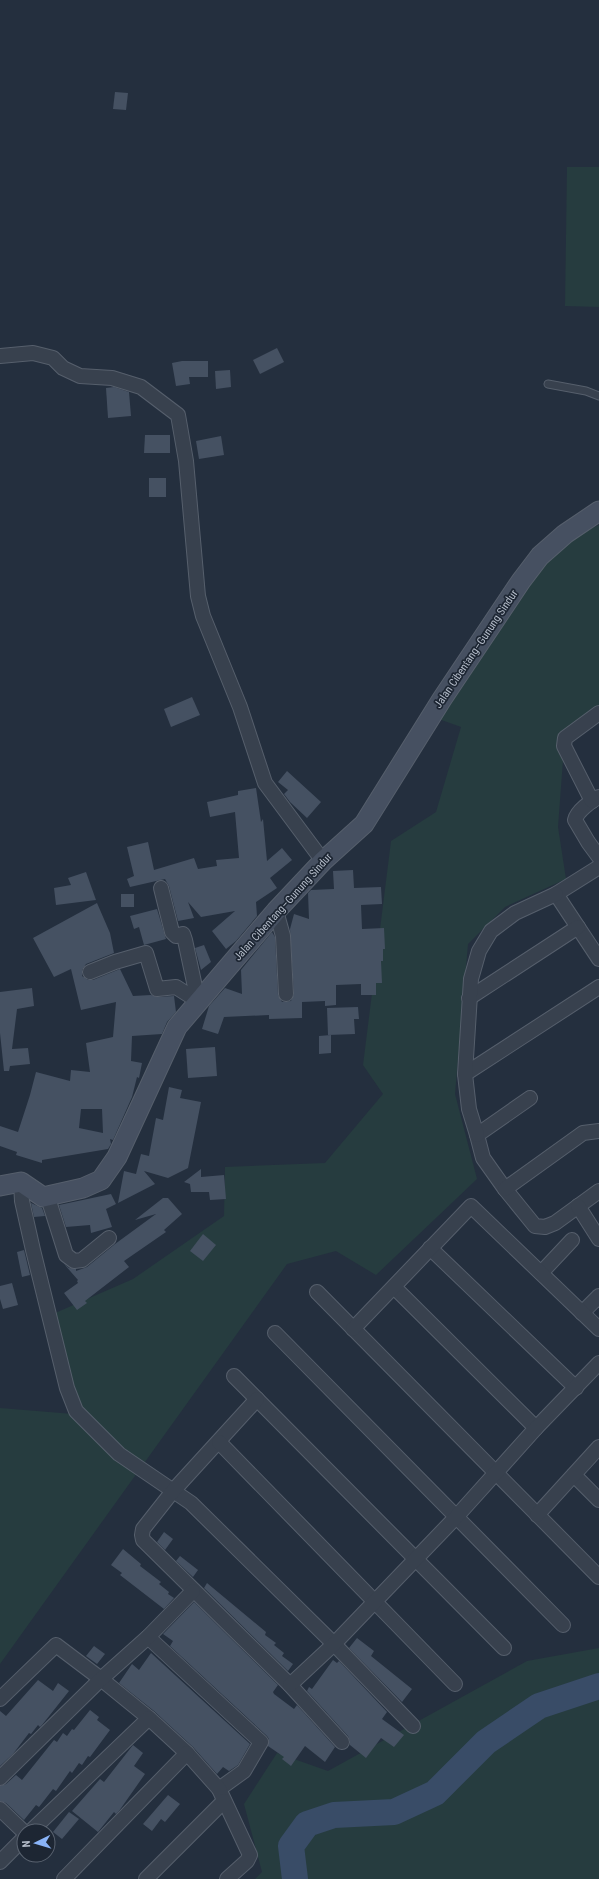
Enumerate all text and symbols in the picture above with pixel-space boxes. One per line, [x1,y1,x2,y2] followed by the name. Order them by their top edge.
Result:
[431,587,521,711] street label: Jalan Cibentang–Gunung Sindur
[231,850,335,963] street label: Jalan Cibentang–Gunung Sindur
[16,1823,56,1863] north arrow
[20,1840,33,1848] text: N

